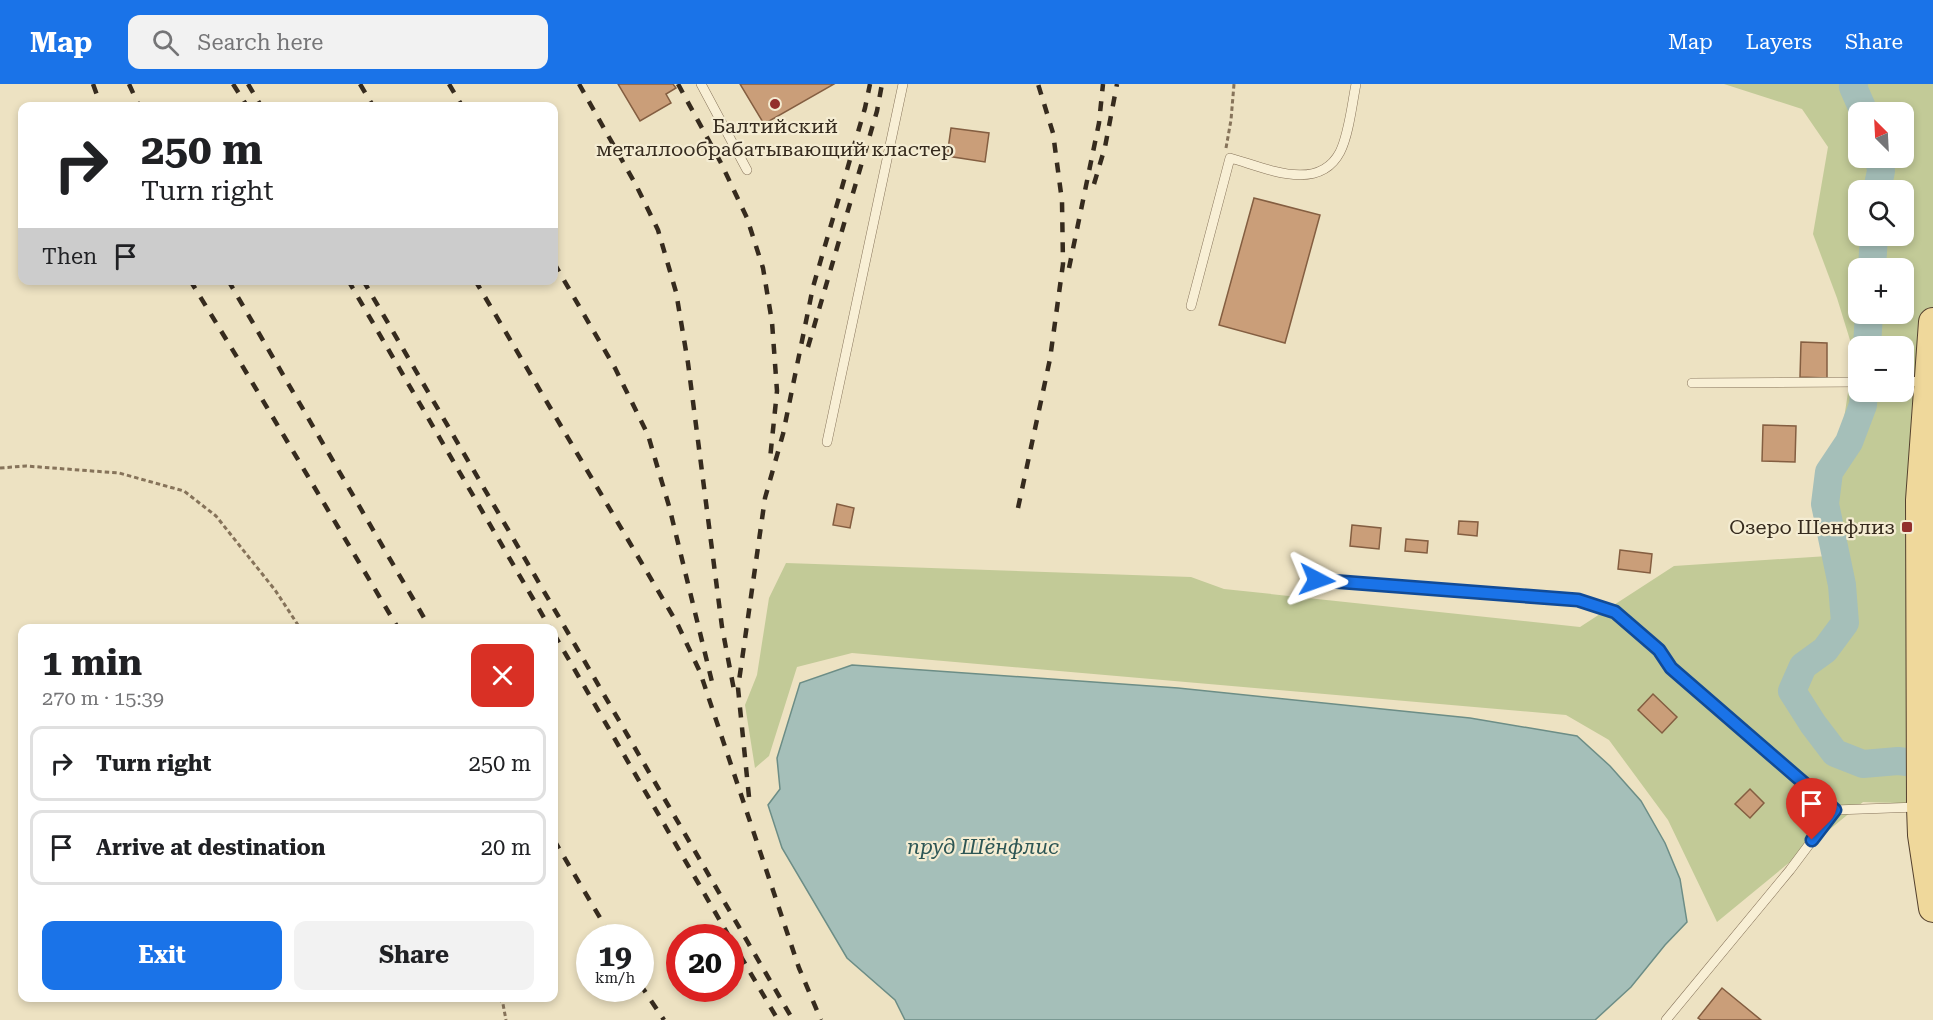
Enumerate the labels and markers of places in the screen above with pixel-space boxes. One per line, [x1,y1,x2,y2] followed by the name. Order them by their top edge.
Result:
[768,97,782,111] marker: Балтийский металлообрабатывающий кластер
[596,114,954,161] place label: Балтийский металлообрабатывающий кластер
[1729,515,1895,539] place label: Озеро Шенфлиз
[1900,520,1914,534] marker: Озеро Шенфлиз
[1786,778,1837,840] pin

